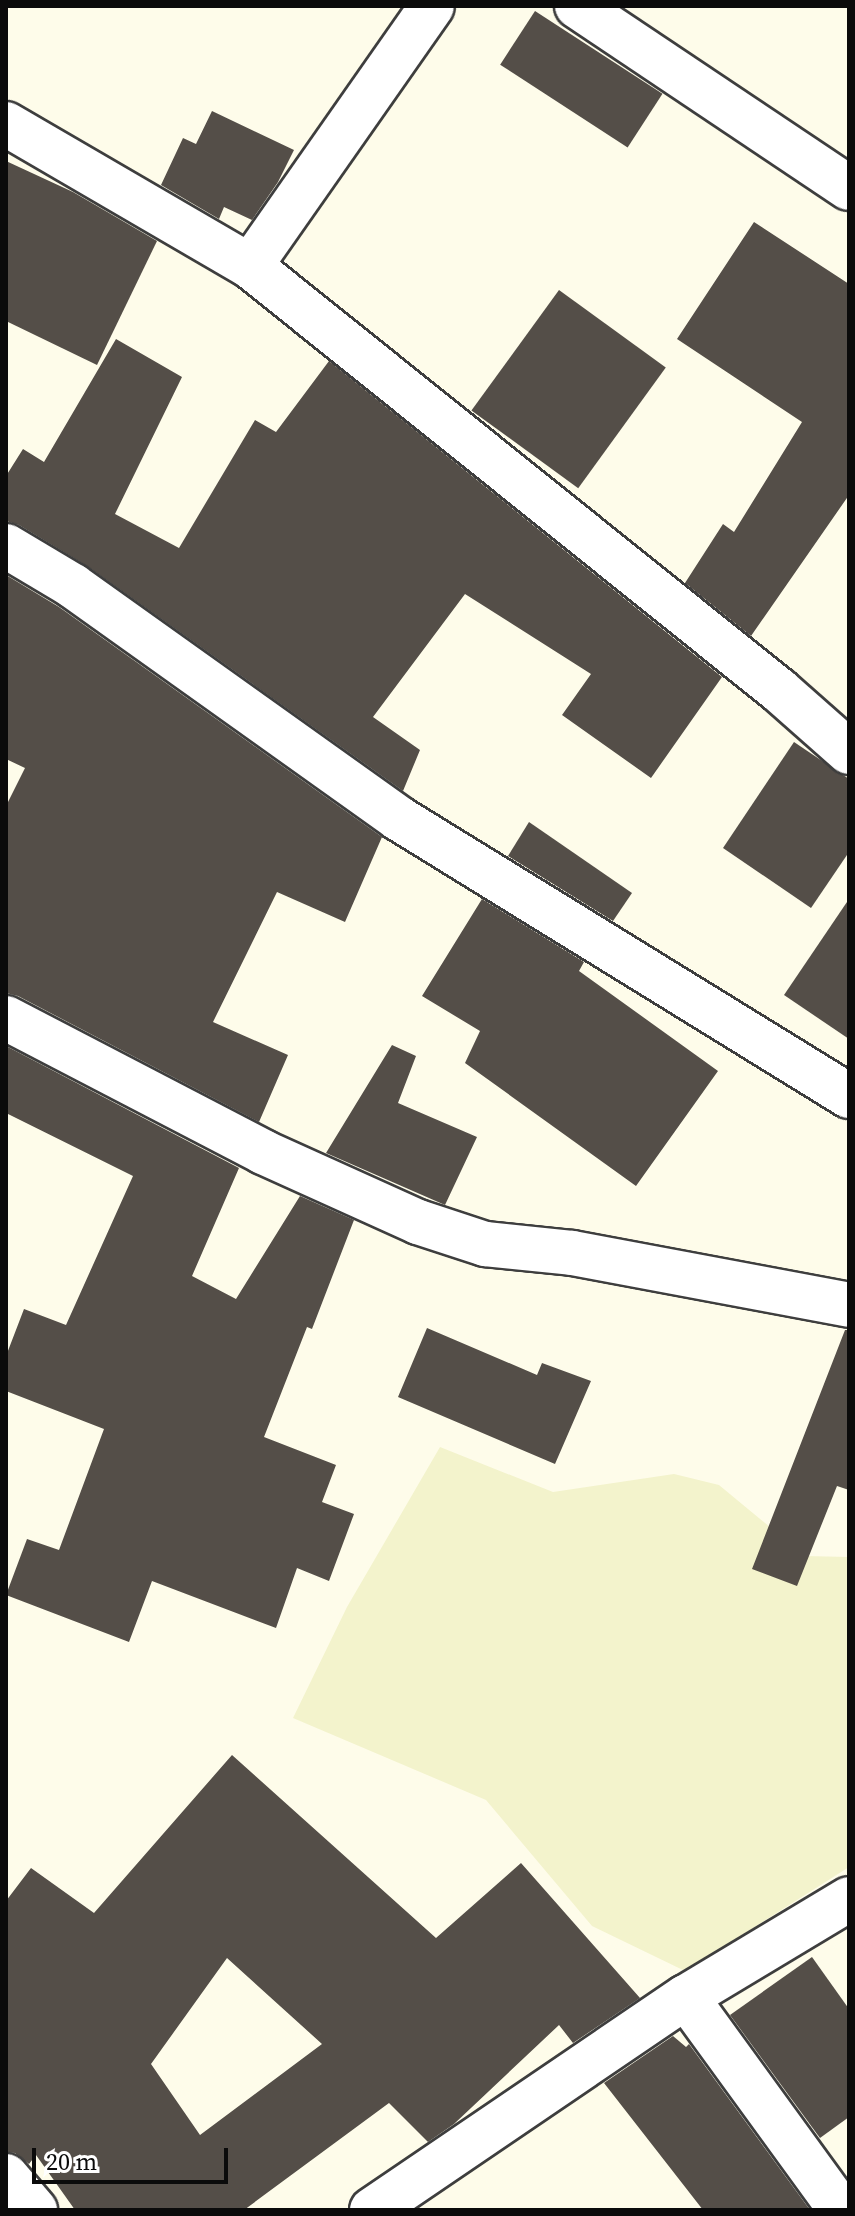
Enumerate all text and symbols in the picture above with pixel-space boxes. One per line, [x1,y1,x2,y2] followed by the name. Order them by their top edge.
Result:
[36,2132,232,2182] scale bar
[46,2145,97,2178] text: 20 m

